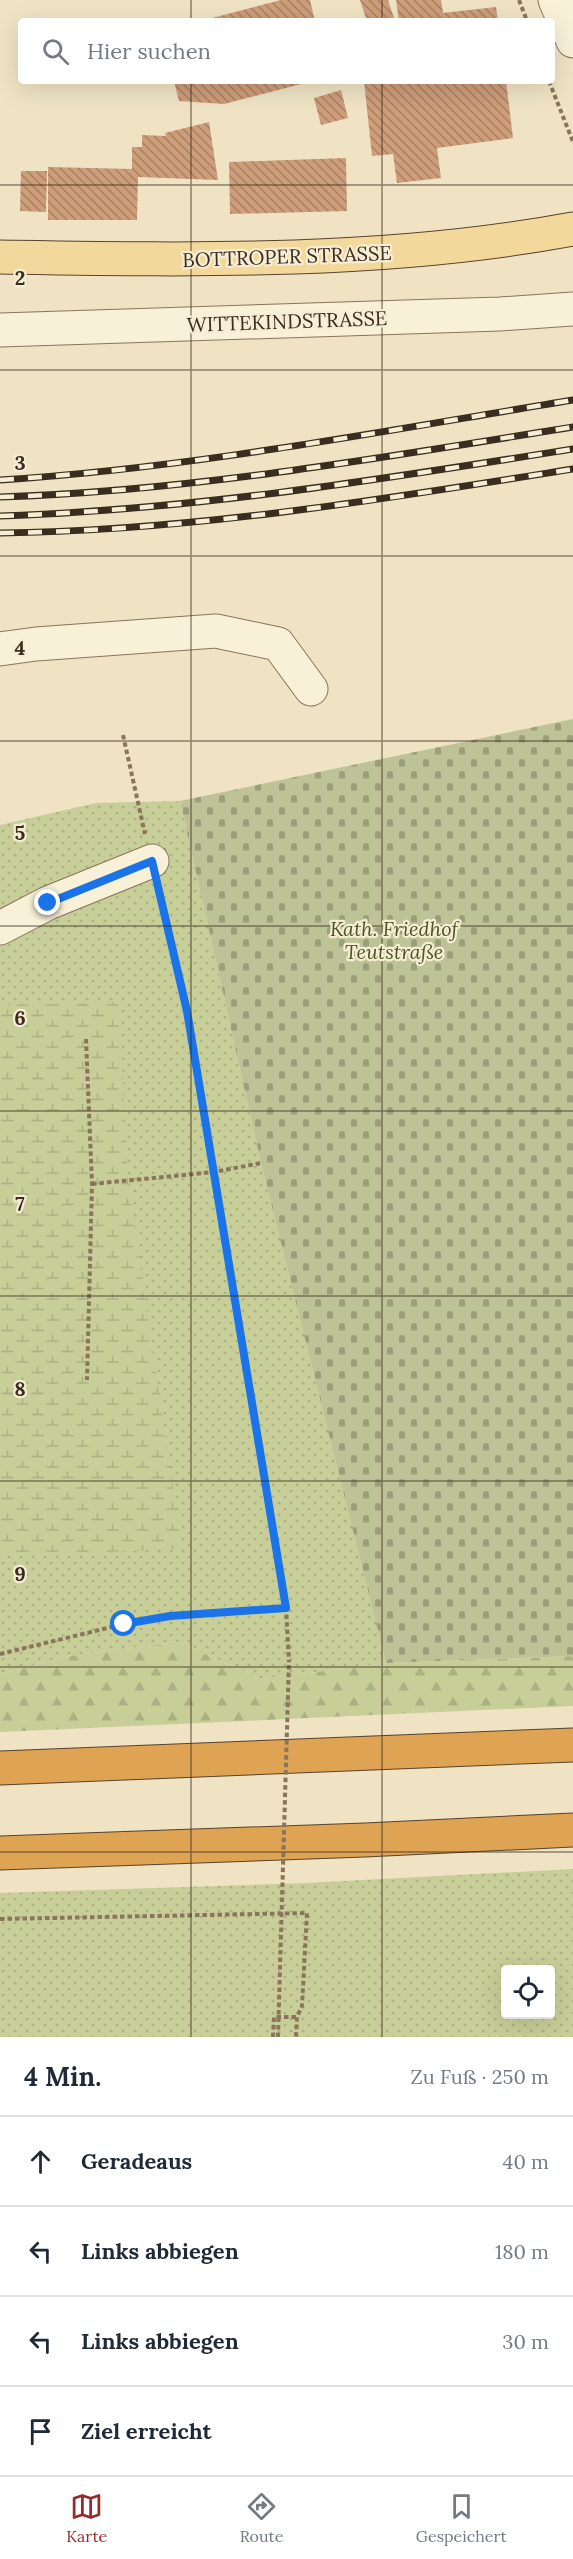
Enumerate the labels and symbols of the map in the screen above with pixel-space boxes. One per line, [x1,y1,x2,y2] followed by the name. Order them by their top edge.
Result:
[182,240,392,272] street label: BOTTROPER STRASSE
[15,265,25,290] text: 2
[186,305,388,337] street label: WITTEKINDSTRASSE
[14,450,26,475] text: 3
[15,635,26,660] text: 4
[15,820,26,845] text: 5
[34,889,60,915] route end
[330,916,460,964] park label: Kath. Friedhof Teutstraße
[14,1005,26,1030] text: 6
[15,1191,25,1216] text: 7
[14,1376,26,1401] text: 8
[14,1561,26,1586] text: 9
[110,1610,136,1636] route start

